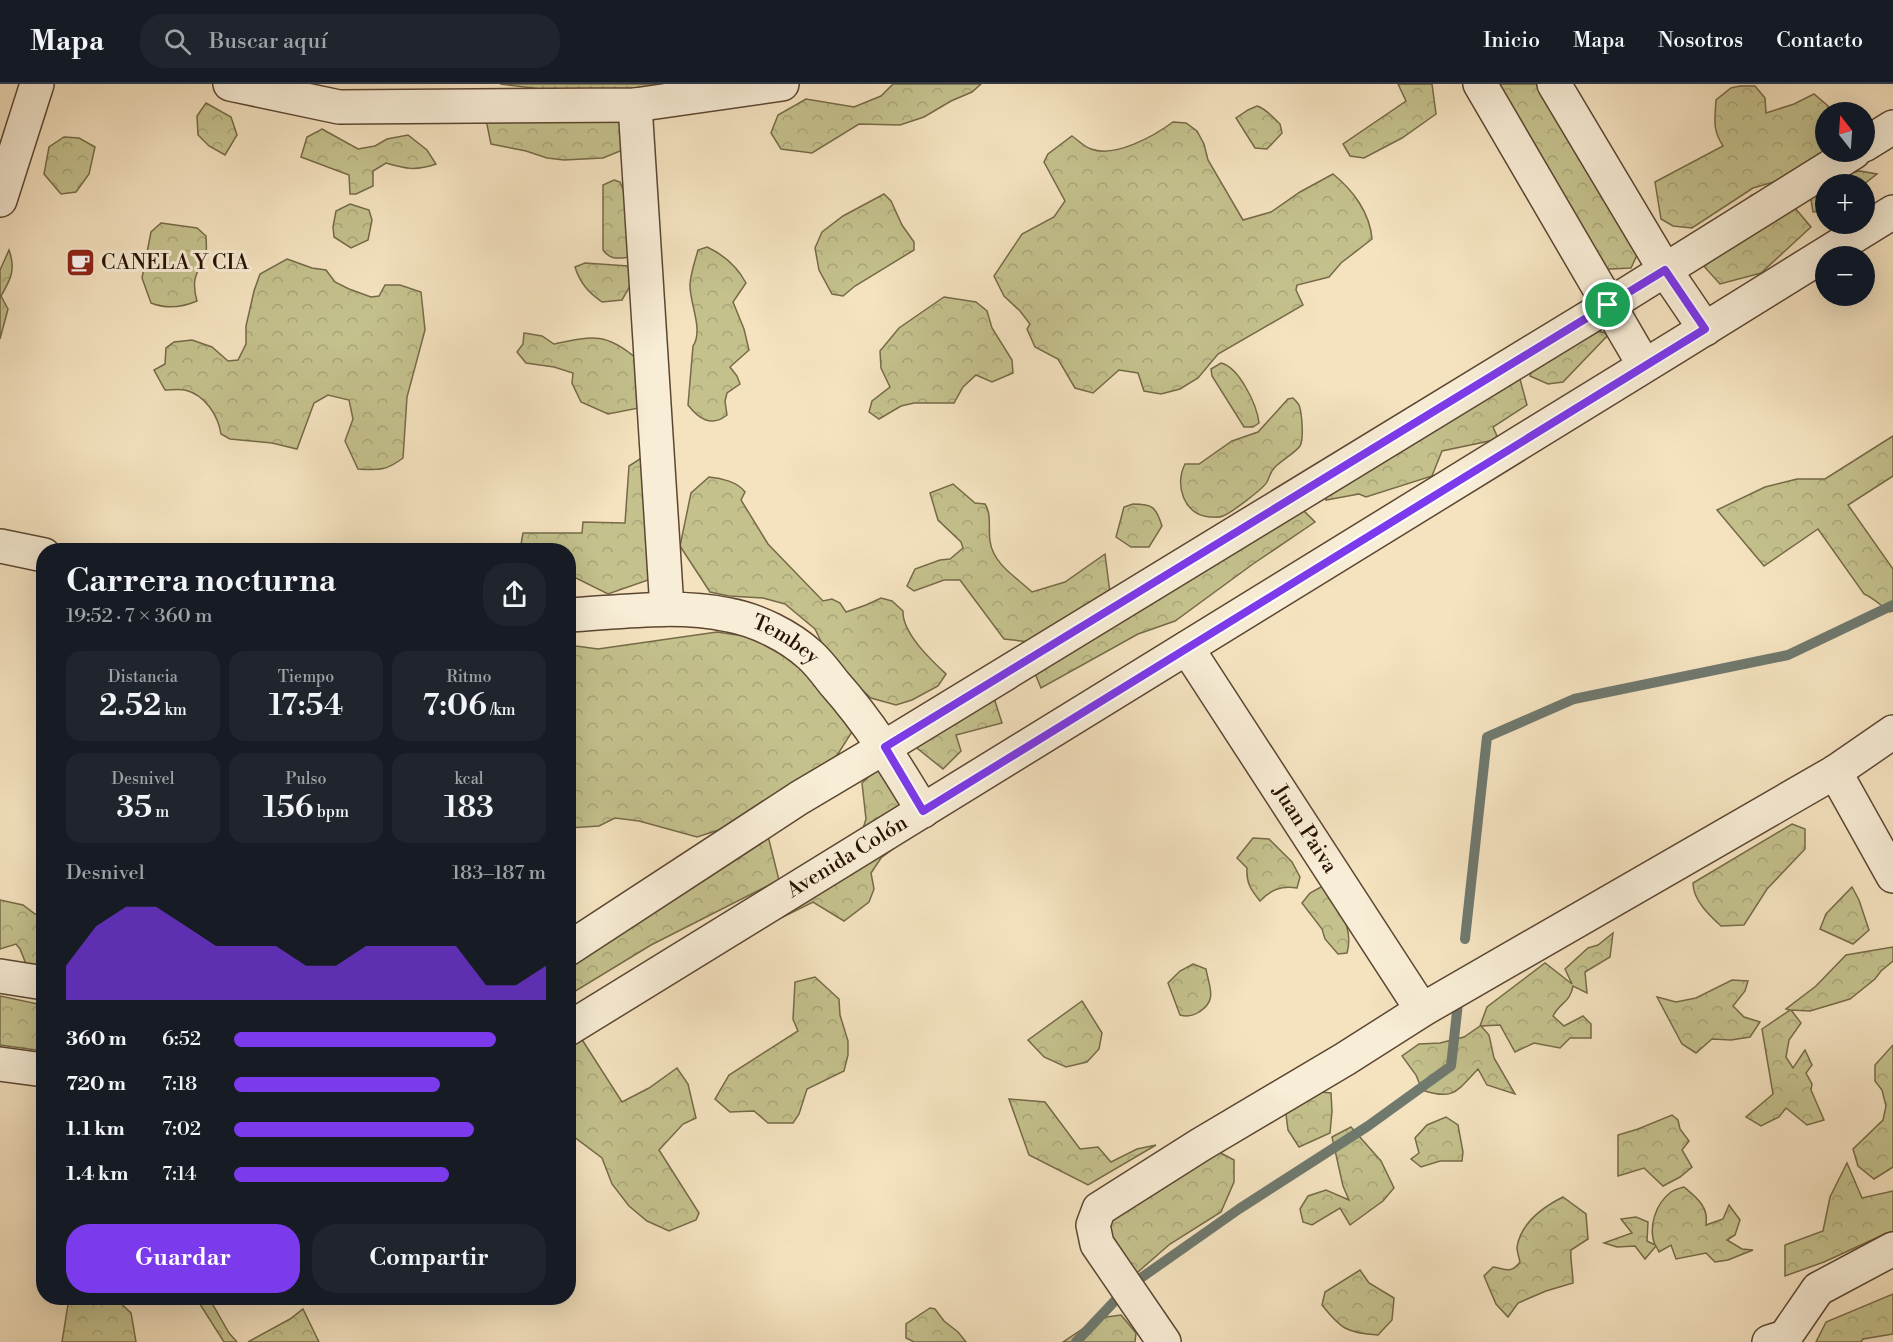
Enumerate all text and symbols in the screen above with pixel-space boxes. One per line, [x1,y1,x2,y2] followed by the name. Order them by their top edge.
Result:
[140,14,560,68] search box
[30,24,104,59] text: Mapa
[161,25,194,58] icon: search
[209,28,328,55] text: Buscar aquí
[1483,28,1540,54] text: Inicio
[1573,28,1625,54] text: Mapa
[1658,28,1743,54] text: Nosotros
[1776,28,1863,54] text: Contacto
[1815,102,1875,162] north arrow
[1815,102,1875,306] map controls
[1815,174,1875,234] button: +
[1815,246,1875,306] button: −
[64,247,96,279] cafe icon: CANELA Y CIA
[101,250,249,276] place label: CANELA Y CIA
[1582,279,1633,330] pin
[1591,288,1624,321] icon: arrive
[66,561,336,602] text: Carrera nocturna
[483,563,546,626] button: share
[66,604,212,629] text: 19:52 · 7 × 360 m
[748,609,826,671] street label: Tembey
[108,667,178,687] text: Distancia
[278,667,334,687] text: Tiempo
[447,667,491,687] text: Ritmo
[99,687,161,725] text: 2.52
[269,687,343,725] text: 17:54
[422,687,487,725] text: 7:06
[161,700,187,720] text: km
[487,700,516,720] text: /km
[112,769,174,789] text: Desnivel
[286,769,326,789] text: Pulso
[454,769,484,789] text: kcal
[1266,779,1343,879] street label: Juan Paiva
[117,789,152,827] text: 35
[263,789,313,827] text: 156
[444,789,494,827] text: 183
[152,802,169,822] text: m
[313,802,349,822] text: bpm
[781,810,913,905] street label: Avenida Colón
[66,861,145,886] text: Desnivel
[452,861,546,886] text: 183–187 m
[66,1027,127,1052] text: 360 m
[162,1027,201,1052] text: 6:52
[66,1072,126,1097] text: 720 m
[162,1072,197,1097] text: 7:18
[66,1117,125,1142] text: 1.1 km
[162,1117,201,1142] text: 7:02
[66,1162,128,1187] text: 1.4 km
[162,1162,197,1187] text: 7:14
[66,1224,300,1293] button: Guardar
[312,1224,546,1293] button: Compartir

